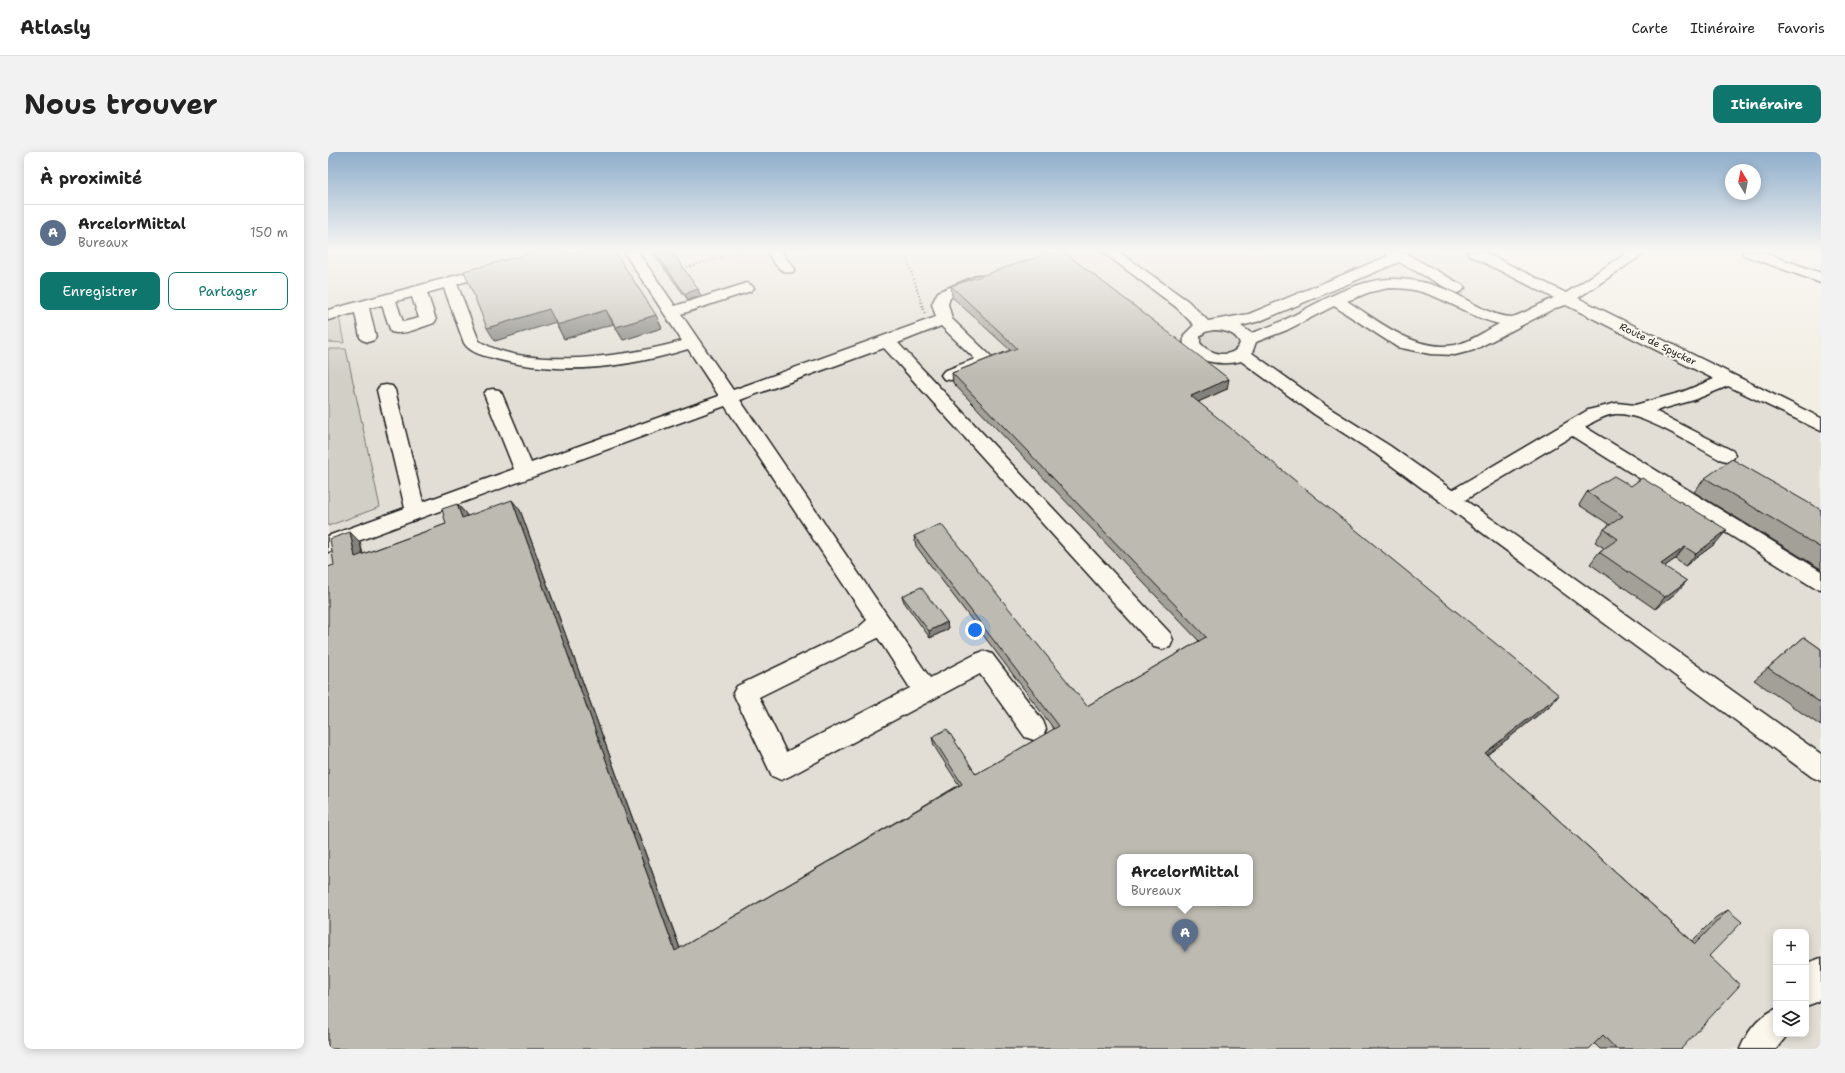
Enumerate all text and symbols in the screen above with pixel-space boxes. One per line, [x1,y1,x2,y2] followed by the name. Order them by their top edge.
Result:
[20,15,91,40] text: Atlasly
[1631,19,1668,37] text: Carte
[1690,19,1755,37] text: Itinéraire
[1777,19,1825,37] text: Favoris
[24,85,218,123] text: Nous trouver
[1713,85,1821,123] button: Itinéraire
[1725,164,1761,200] north arrow
[40,167,142,189] text: À proximité
[78,214,186,234] text: ArcelorMittal
[48,224,58,241] text: A
[250,224,288,241] text: 150 m
[78,234,128,251] text: Bureaux
[40,272,160,310] button: Enregistrer
[168,272,288,310] button: Partager
[1617,320,1699,368] street label: Route de Spycker
[965,620,985,640] your location
[1117,854,1253,906] popup
[1131,862,1239,882] text: ArcelorMittal
[1131,882,1181,899] text: Bureaux
[1172,919,1198,952] pin: A
[1773,929,1809,1037] map controls
[1773,929,1809,965] button: +
[1773,965,1809,1001] button: −
[1773,1001,1809,1037] button: layers

